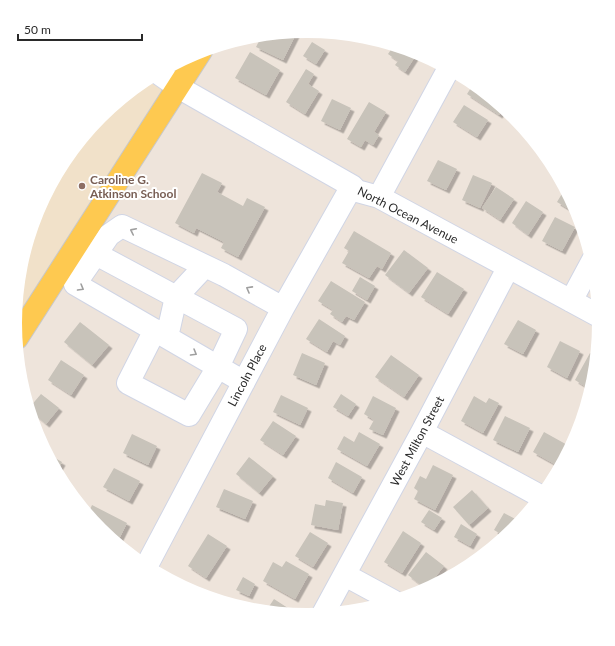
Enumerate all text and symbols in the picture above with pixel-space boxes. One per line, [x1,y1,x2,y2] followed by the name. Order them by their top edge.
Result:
[18,16,142,42] scale bar
[24,22,51,37] text: 50 m
[89,172,176,201] place label: Caroline G. Atkinson School
[77,181,87,191] marker: Caroline G. Atkinson School
[355,183,461,247] street label: North Ocean Avenue
[129,228,137,236] one-way arrow
[77,283,85,290] one-way arrow
[246,286,253,294] one-way arrow
[224,341,270,409] street label: Lincoln Place
[190,348,197,355] one-way arrow
[387,393,447,489] street label: West Milton Street

